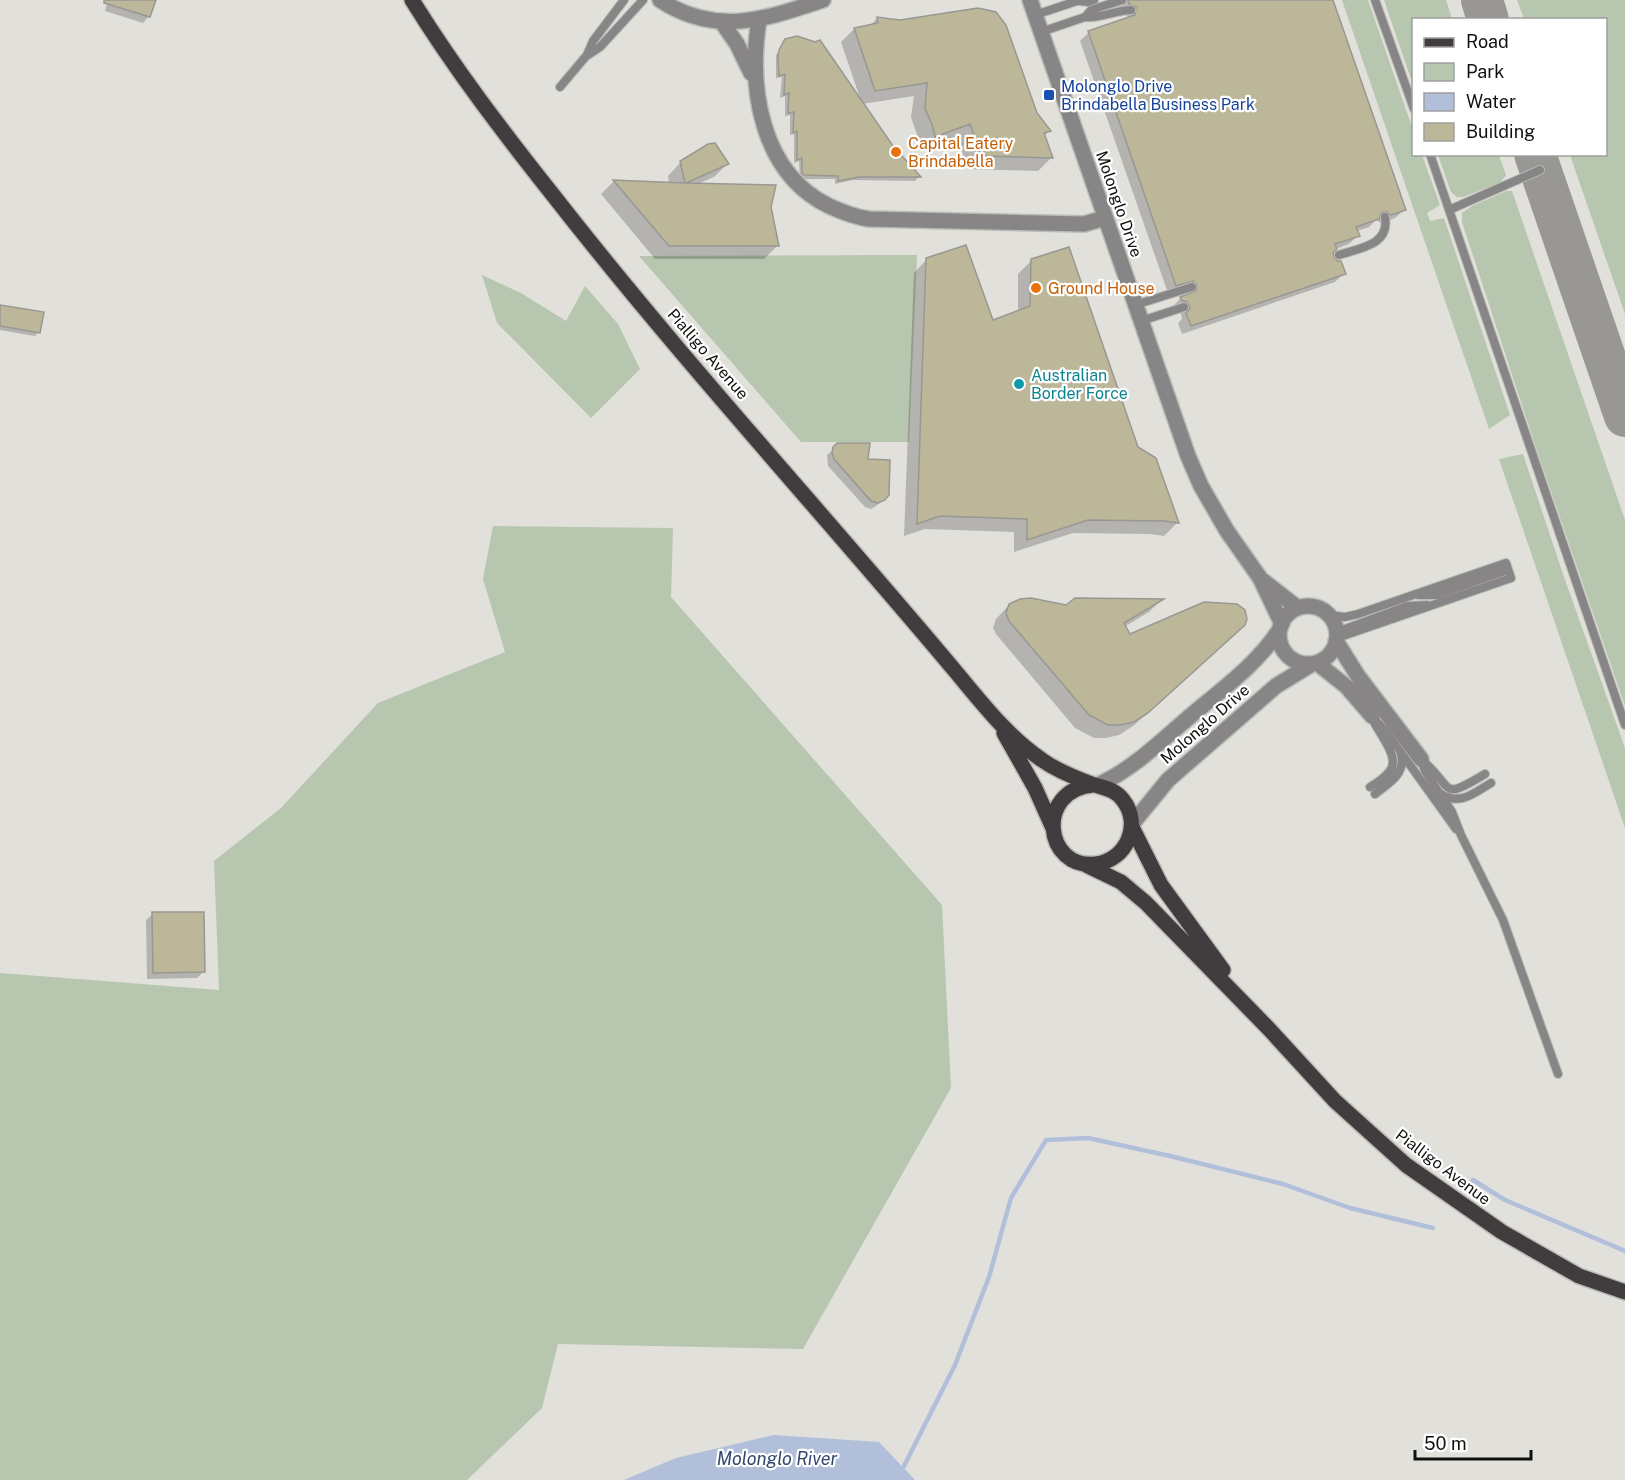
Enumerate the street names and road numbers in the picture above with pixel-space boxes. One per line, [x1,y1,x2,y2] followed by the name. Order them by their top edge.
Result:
[1092,148,1146,260] street label: Molonglo Drive
[664,305,752,403] street label: Pialligo Avenue
[1157,680,1253,768] street label: Molonglo Drive
[1392,1125,1494,1209] street label: Pialligo Avenue

